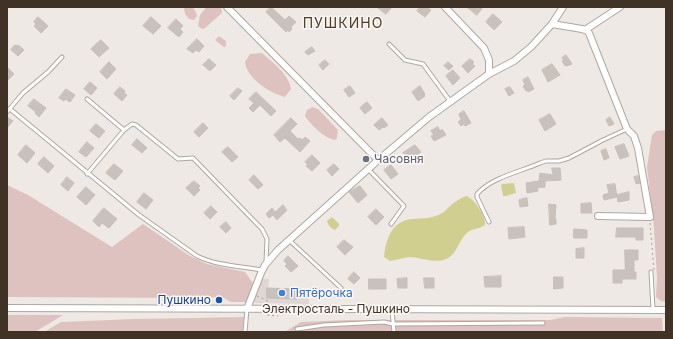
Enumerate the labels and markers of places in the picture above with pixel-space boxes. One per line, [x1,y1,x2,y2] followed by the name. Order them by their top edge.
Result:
[374,152,424,166] place label: Часовня
[361,154,371,164] marker: Часовня
[290,286,353,300] place label: Пятёрочка
[277,288,287,298] marker: Пятёрочка
[158,293,211,307] place label: Пушкино
[214,295,224,305] marker: Пушкино

